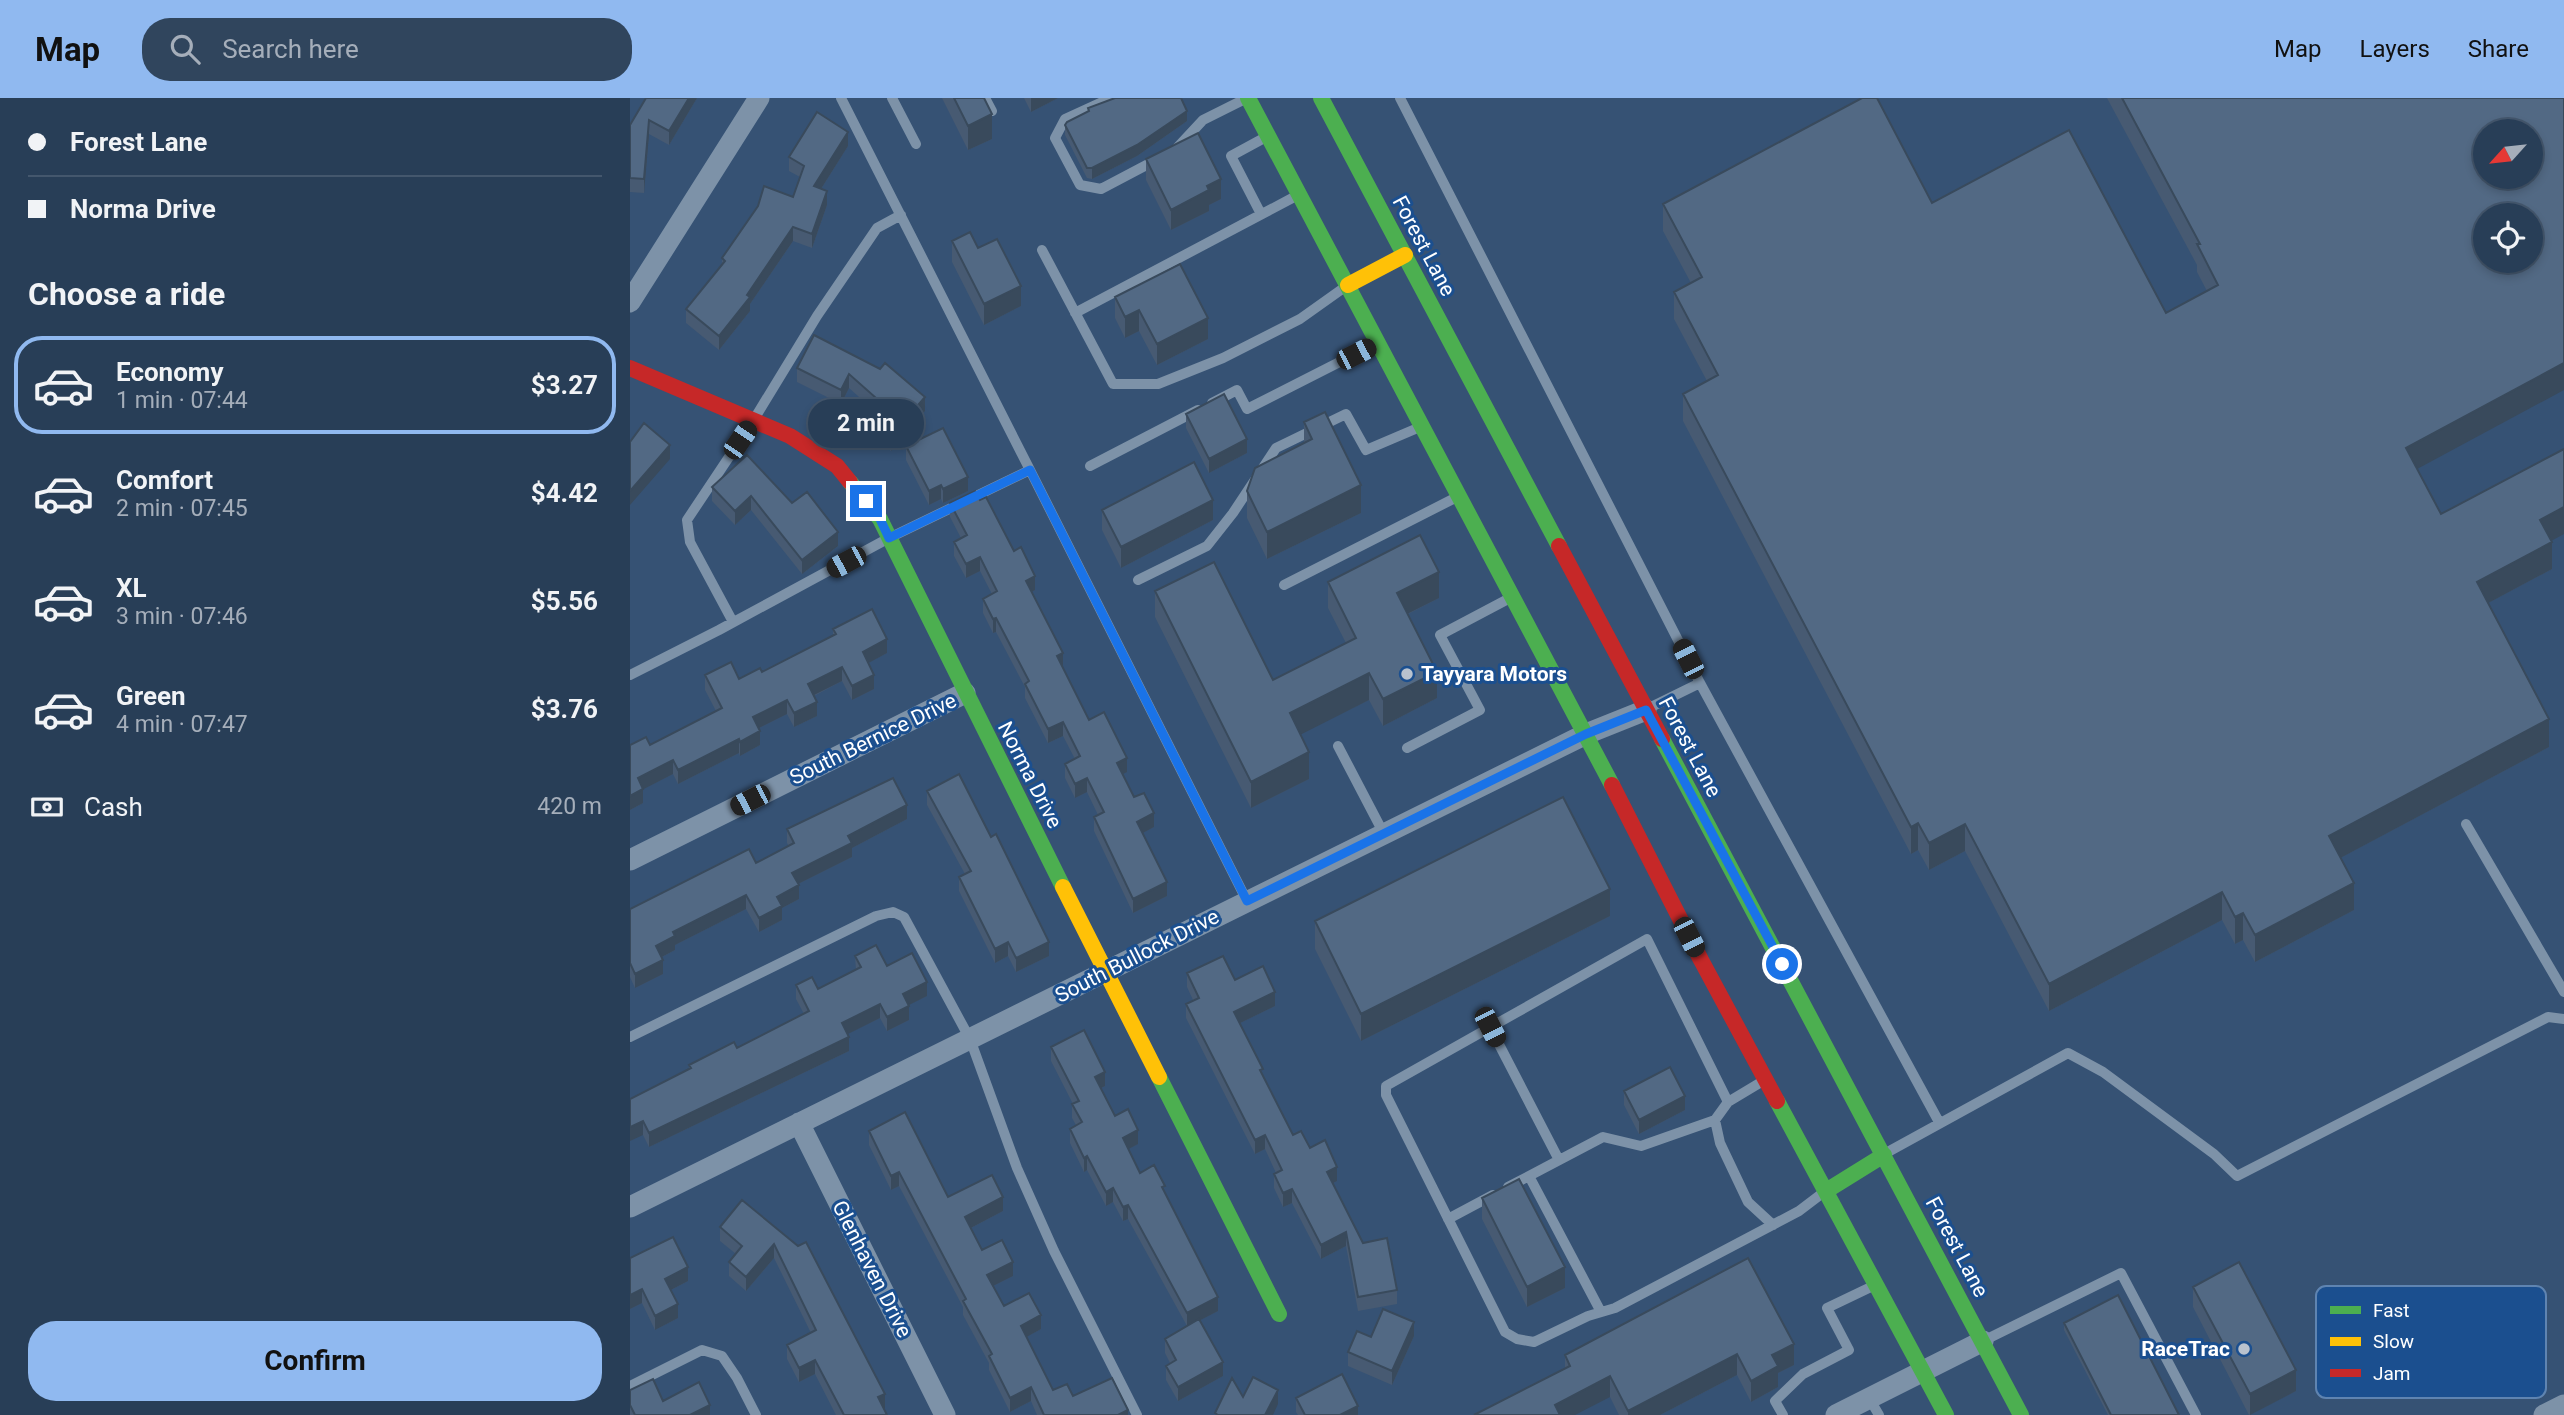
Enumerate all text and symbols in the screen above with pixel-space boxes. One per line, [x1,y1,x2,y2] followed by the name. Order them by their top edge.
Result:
[142,18,632,81] search box
[35,30,100,69] text: Map
[166,30,204,68] icon: search
[222,34,359,64] text: Search here
[2274,35,2322,63] text: Map
[2360,35,2430,63] text: Layers
[2468,35,2529,63] text: Share
[2473,119,2543,189] north arrow
[2473,119,2543,273] map controls
[70,127,207,157] text: Forest Lane
[1388,192,1460,300] street label: Forest Lane
[70,194,216,224] text: Norma Drive
[2473,203,2543,273] button: locate
[28,275,225,313] text: Choose a ride
[1333,335,1380,373] car
[32,354,95,417] icon: car
[116,357,223,387] text: Economy
[531,370,598,400] text: $3.27
[116,387,248,414] text: 1 min · 07:44
[808,400,924,448] callout: 2 min
[837,410,895,437] text: 2 min
[720,417,761,463] car
[32,462,95,525] icon: car
[116,465,213,495] text: Comfort
[531,478,598,508] text: $4.42
[850,485,882,517] route end
[116,495,248,522] text: 2 min · 07:45
[823,543,870,581] car
[32,570,95,633] icon: car
[116,573,147,603] text: XL
[531,586,598,616] text: $5.56
[116,603,248,630] text: 3 min · 07:46
[1670,636,1707,682] car
[1421,662,1567,686] place label: Tayyara Motors
[1399,666,1415,682] marker: Tayyara Motors
[32,678,95,741] icon: car
[116,681,186,711] text: Green
[786,688,960,790] street label: South Bernice Drive
[1654,693,1726,801] street label: Forest Lane
[531,694,598,724] text: $3.76
[116,711,248,738] text: 4 min · 07:47
[993,718,1067,832] street label: Norma Drive
[727,781,774,819] car
[28,788,66,826] icon: cash
[84,792,143,822] text: Cash
[537,793,602,820] text: 420 m
[1051,904,1223,1008] street label: South Bullock Drive
[1671,914,1708,960] car
[1766,948,1798,980] route start
[1472,1004,1509,1050] car
[1921,1193,1993,1301] street label: Forest Lane
[827,1197,917,1341] street label: Glenhaven Drive
[2316,1286,2546,1398] legend
[2373,1299,2410,1322] text: Fast
[28,1321,602,1401] button: Confirm
[2373,1330,2414,1353] text: Slow
[2141,1337,2230,1361] place label: RaceTrac
[2236,1341,2252,1357] marker: RaceTrac
[2373,1362,2410,1385] text: Jam

